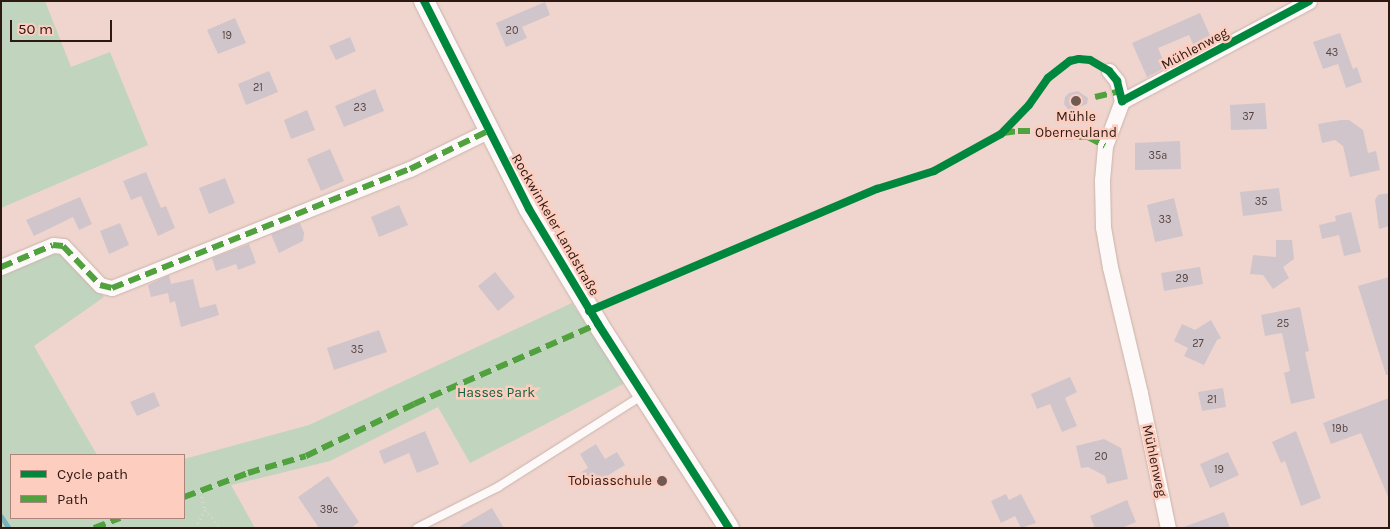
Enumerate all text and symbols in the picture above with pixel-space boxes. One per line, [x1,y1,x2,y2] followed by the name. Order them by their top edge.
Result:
[12,10,115,42] scale bar
[18,20,53,38] text: 50 m
[506,24,518,38] house number: 20
[1159,24,1231,74] street label: Mühlenweg
[222,29,232,43] house number: 19
[1326,46,1338,60] house number: 43
[253,81,263,95] house number: 21
[1070,95,1082,107] marker: Mühle Oberneuland
[354,101,366,115] house number: 23
[1035,109,1117,142] place label: Mühle Oberneuland
[1242,110,1254,124] house number: 37
[1149,149,1167,163] house number: 35a
[508,151,602,299] street label: Rockwinkeler Landstraße
[1255,195,1267,209] house number: 35
[1159,213,1171,227] house number: 33
[1176,272,1188,286] house number: 29
[1277,317,1289,331] house number: 25
[1192,337,1204,351] house number: 27
[351,343,363,357] house number: 35
[457,385,535,401] park label: Hasses Park
[1207,393,1217,407] house number: 21
[1332,422,1348,436] house number: 19b
[1138,423,1170,499] street label: Mühlenweg
[1095,450,1107,464] house number: 20
[10,454,185,519] legend
[1214,463,1224,477] house number: 19
[57,465,128,483] text: Cycle path
[568,473,652,489] place label: Tobiasschule
[656,475,668,487] marker: Tobiasschule
[57,490,88,508] text: Path
[320,503,338,517] house number: 39c

